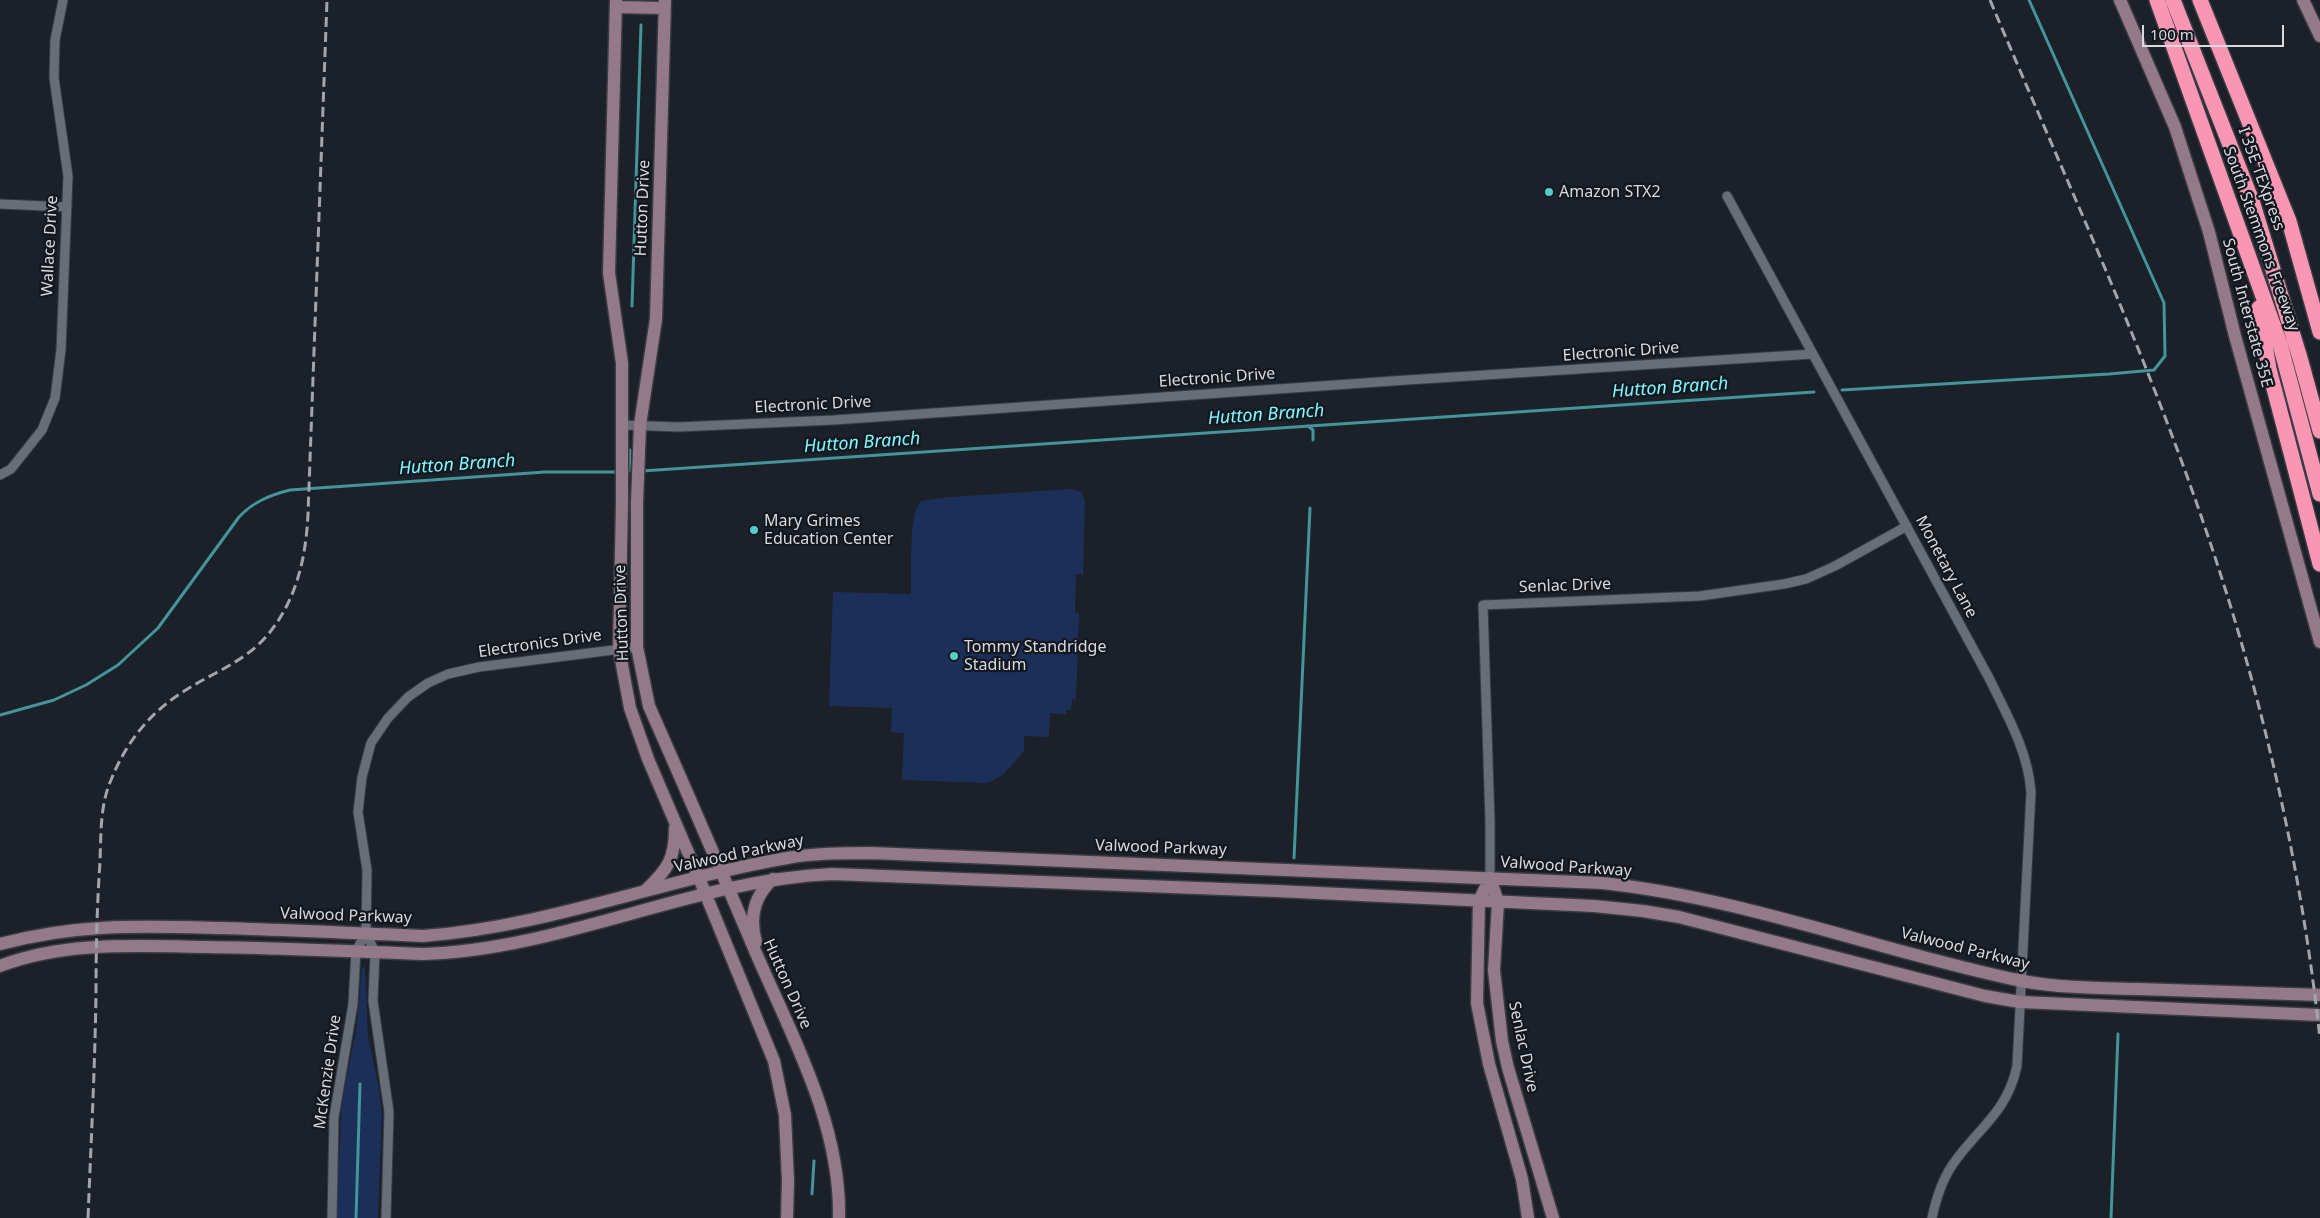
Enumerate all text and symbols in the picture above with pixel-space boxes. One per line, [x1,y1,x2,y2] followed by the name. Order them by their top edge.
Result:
[2145,15,2288,47] scale bar
[2150,24,2194,44] text: 100 m
[2233,125,2289,233] street label: I 35E TEXpress
[2219,144,2303,334] street label: South Stemmons Freeway
[632,159,654,257] street label: Hutton Drive
[1559,182,1661,202] place label: Amazon STX2
[1543,186,1555,198] marker: Amazon STX2
[38,195,62,297] street label: Wallace Drive
[2218,236,2276,390] street label: South Interstate 35E
[1562,338,1680,366] street label: Electronic Drive
[1158,364,1276,392] street label: Electronic Drive
[1611,373,1729,403] water label: Hutton Branch
[754,392,872,418] street label: Electronic Drive
[1207,400,1325,430] water label: Hutton Branch
[803,428,921,458] water label: Hutton Branch
[398,450,516,480] water label: Hutton Branch
[764,511,893,549] place label: Mary Grimes Education Center
[1911,513,1981,621] street label: Monetary Lane
[748,524,760,536] marker: Mary Grimes Education Center
[611,564,633,662] street label: Hutton Drive
[1519,575,1611,597] street label: Senlac Drive
[477,626,603,662] street label: Electronics Drive
[964,637,1106,675] place label: Tommy Standridge Stadium
[948,650,960,662] marker: Tommy Standridge Stadium
[673,831,805,877] street label: Valwood Parkway
[1095,836,1227,860] street label: Valwood Parkway
[1500,853,1632,881] street label: Valwood Parkway
[280,904,412,928] street label: Valwood Parkway
[1899,924,2031,974] street label: Valwood Parkway
[759,936,815,1032] street label: Hutton Drive
[1504,1000,1542,1094] street label: Senlac Drive
[310,1014,346,1130] street label: McKenzie Drive

